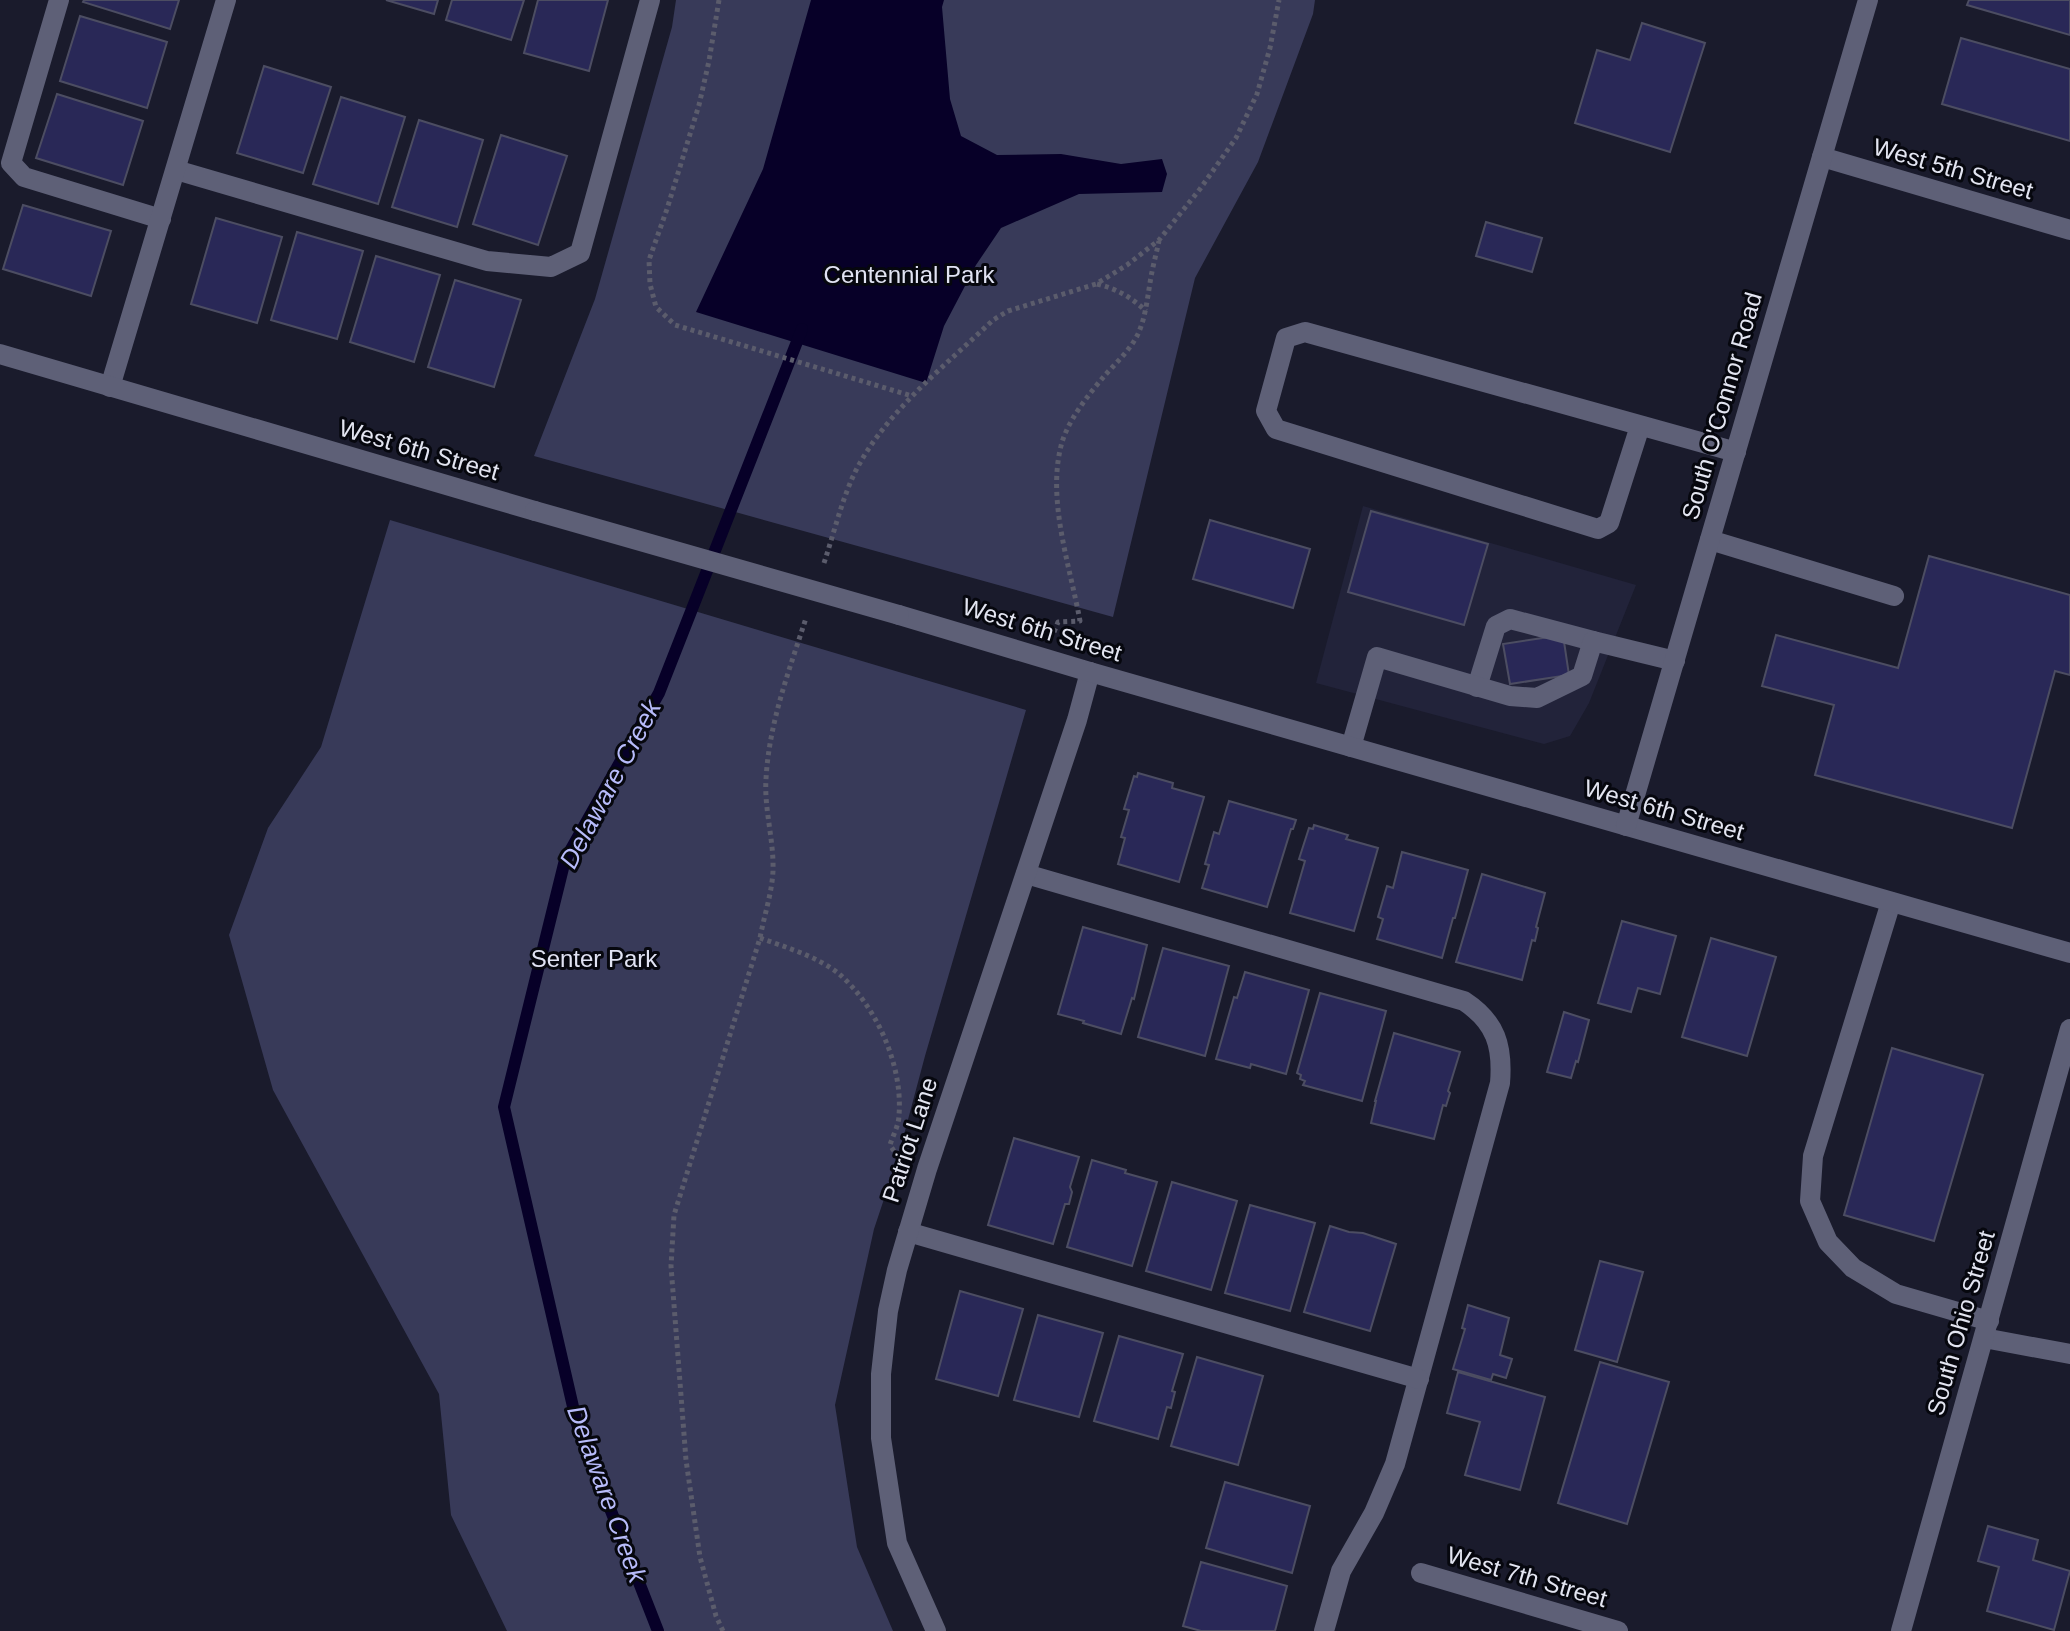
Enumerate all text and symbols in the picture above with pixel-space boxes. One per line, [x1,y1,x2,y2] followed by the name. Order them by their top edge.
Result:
[1870,133,2036,204] street label: West 5th Street
[824,261,995,288] park label: Centennial Park
[1676,289,1767,523] street label: South O'Connor Road
[336,414,502,485] street label: West 6th Street
[959,592,1125,667] street label: West 6th Street
[553,693,668,873] water label: Delaware Creek
[1581,774,1747,845] street label: West 6th Street
[531,945,658,972] park label: Senter Park
[877,1074,942,1206] street label: Patriot Lane
[1921,1227,2000,1418] street label: South Ohio Street
[561,1401,654,1589] water label: Delaware Creek
[1444,1541,1610,1612] street label: West 7th Street

